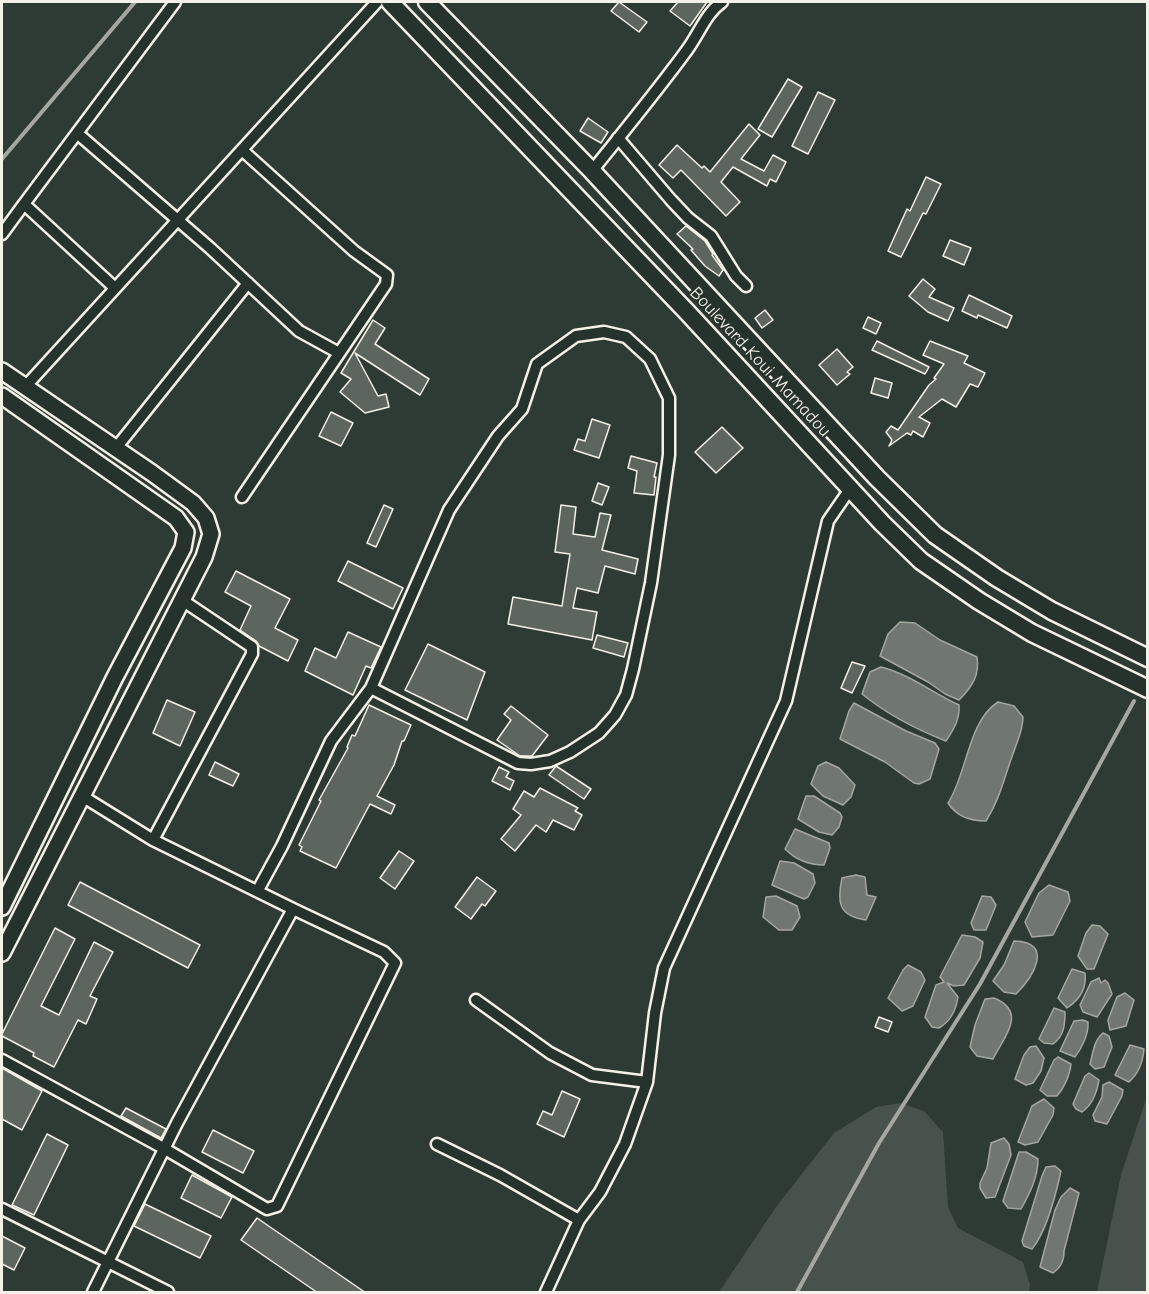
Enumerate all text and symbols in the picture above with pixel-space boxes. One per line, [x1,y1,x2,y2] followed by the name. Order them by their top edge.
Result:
[685,283,835,441] street label: Boulevard Koui Mamadou

